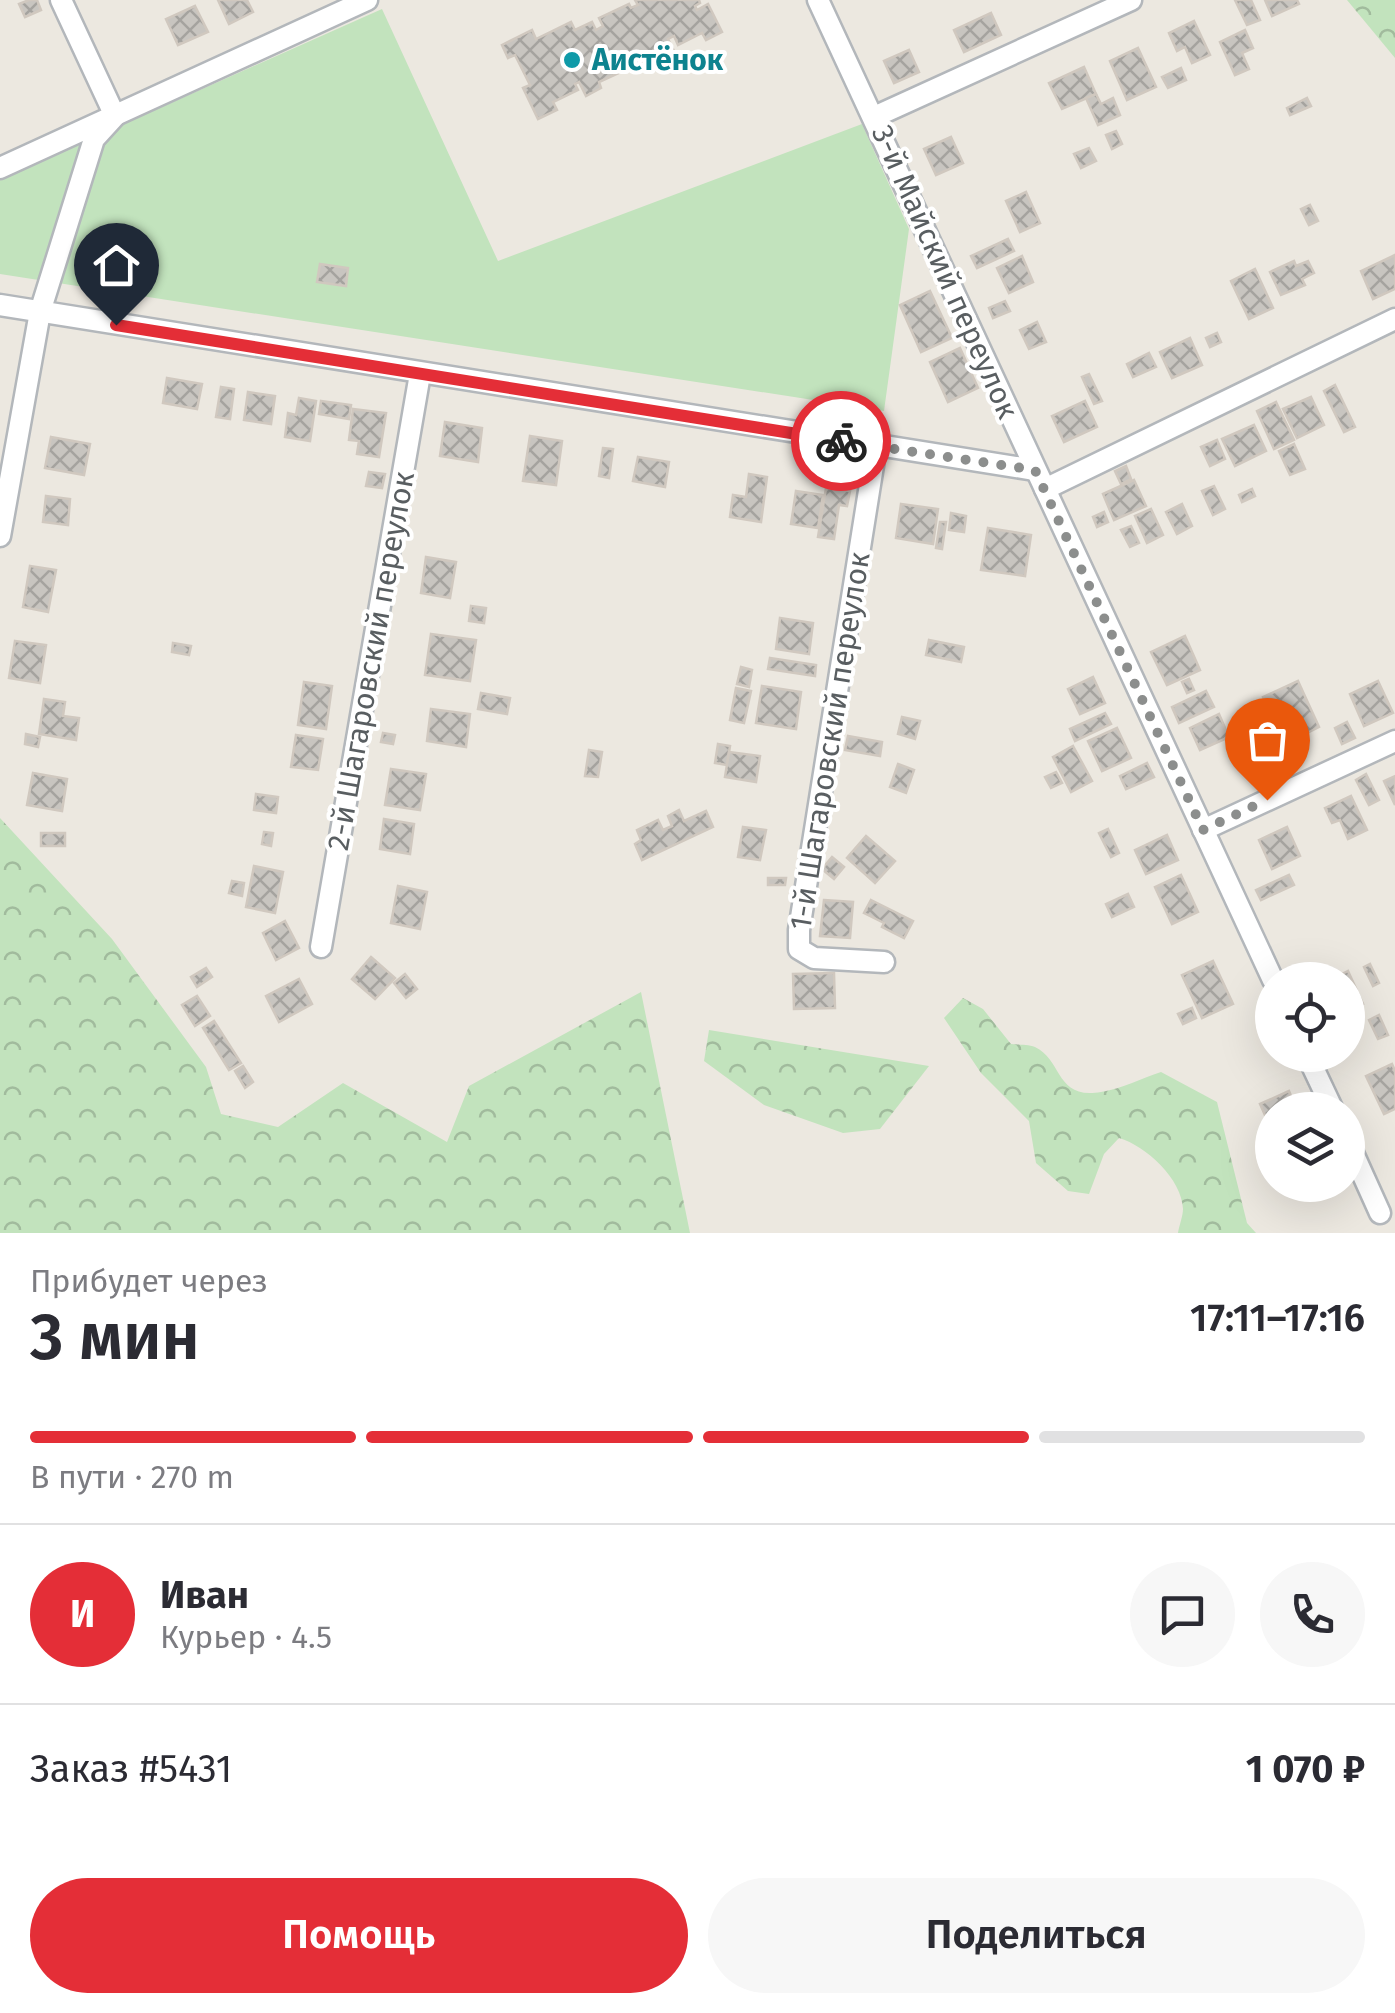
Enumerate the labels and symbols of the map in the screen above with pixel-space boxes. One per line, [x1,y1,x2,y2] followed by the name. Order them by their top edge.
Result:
[591,42,724,78] place label: Аистёнок
[561,49,583,71] marker: Аистёнок
[864,120,1026,425] street label: 3-й Майский переулок
[74,223,159,326] pin
[791,391,891,491] courier
[320,468,422,853] street label: 2-й Шагаровский переулок
[782,549,878,932] street label: 1-й Шагаровский переулок
[1225,698,1310,801] pin

